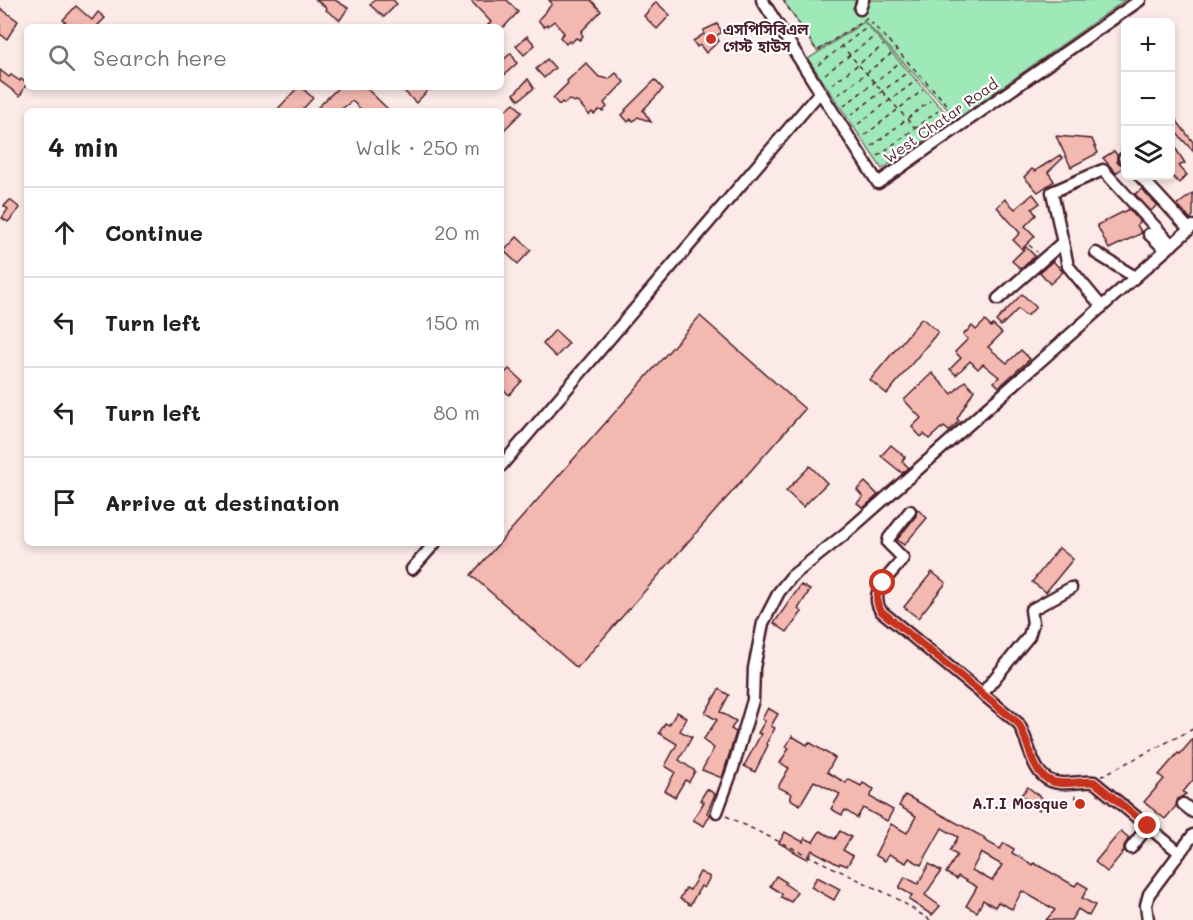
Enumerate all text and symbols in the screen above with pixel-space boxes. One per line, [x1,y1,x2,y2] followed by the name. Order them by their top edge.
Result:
[1121,18,1175,180] map controls
[1121,18,1175,72] button: +
[723,19,809,56] place label: এসপিসিবিএল গেস্ট হাউস
[24,24,504,90] search box
[704,32,718,46] marker: এসপিসিবিএল গেস্ট হাউস
[45,41,78,74] icon: search
[93,43,227,72] text: Search here
[1121,72,1175,126] button: −
[879,73,1002,167] street label: West Chatar Road
[1121,126,1175,180] button: layers
[48,130,118,164] text: 4 min
[355,134,480,160] text: Walk · 250 m
[48,216,81,249] icon: ahead
[105,218,203,247] text: Continue
[434,219,480,245] text: 20 m
[48,306,81,339] icon: left
[105,308,201,337] text: Turn left
[425,309,480,335] text: 150 m
[48,396,81,429] icon: left
[105,398,201,427] text: Turn left
[433,399,480,425] text: 80 m
[48,486,81,519] icon: arrive
[105,488,340,517] text: Arrive at destination
[869,569,895,595] route start
[972,793,1068,813] place label: A.T.I Mosque
[1073,797,1087,811] marker: A.T.I Mosque
[1134,812,1160,838] route end

